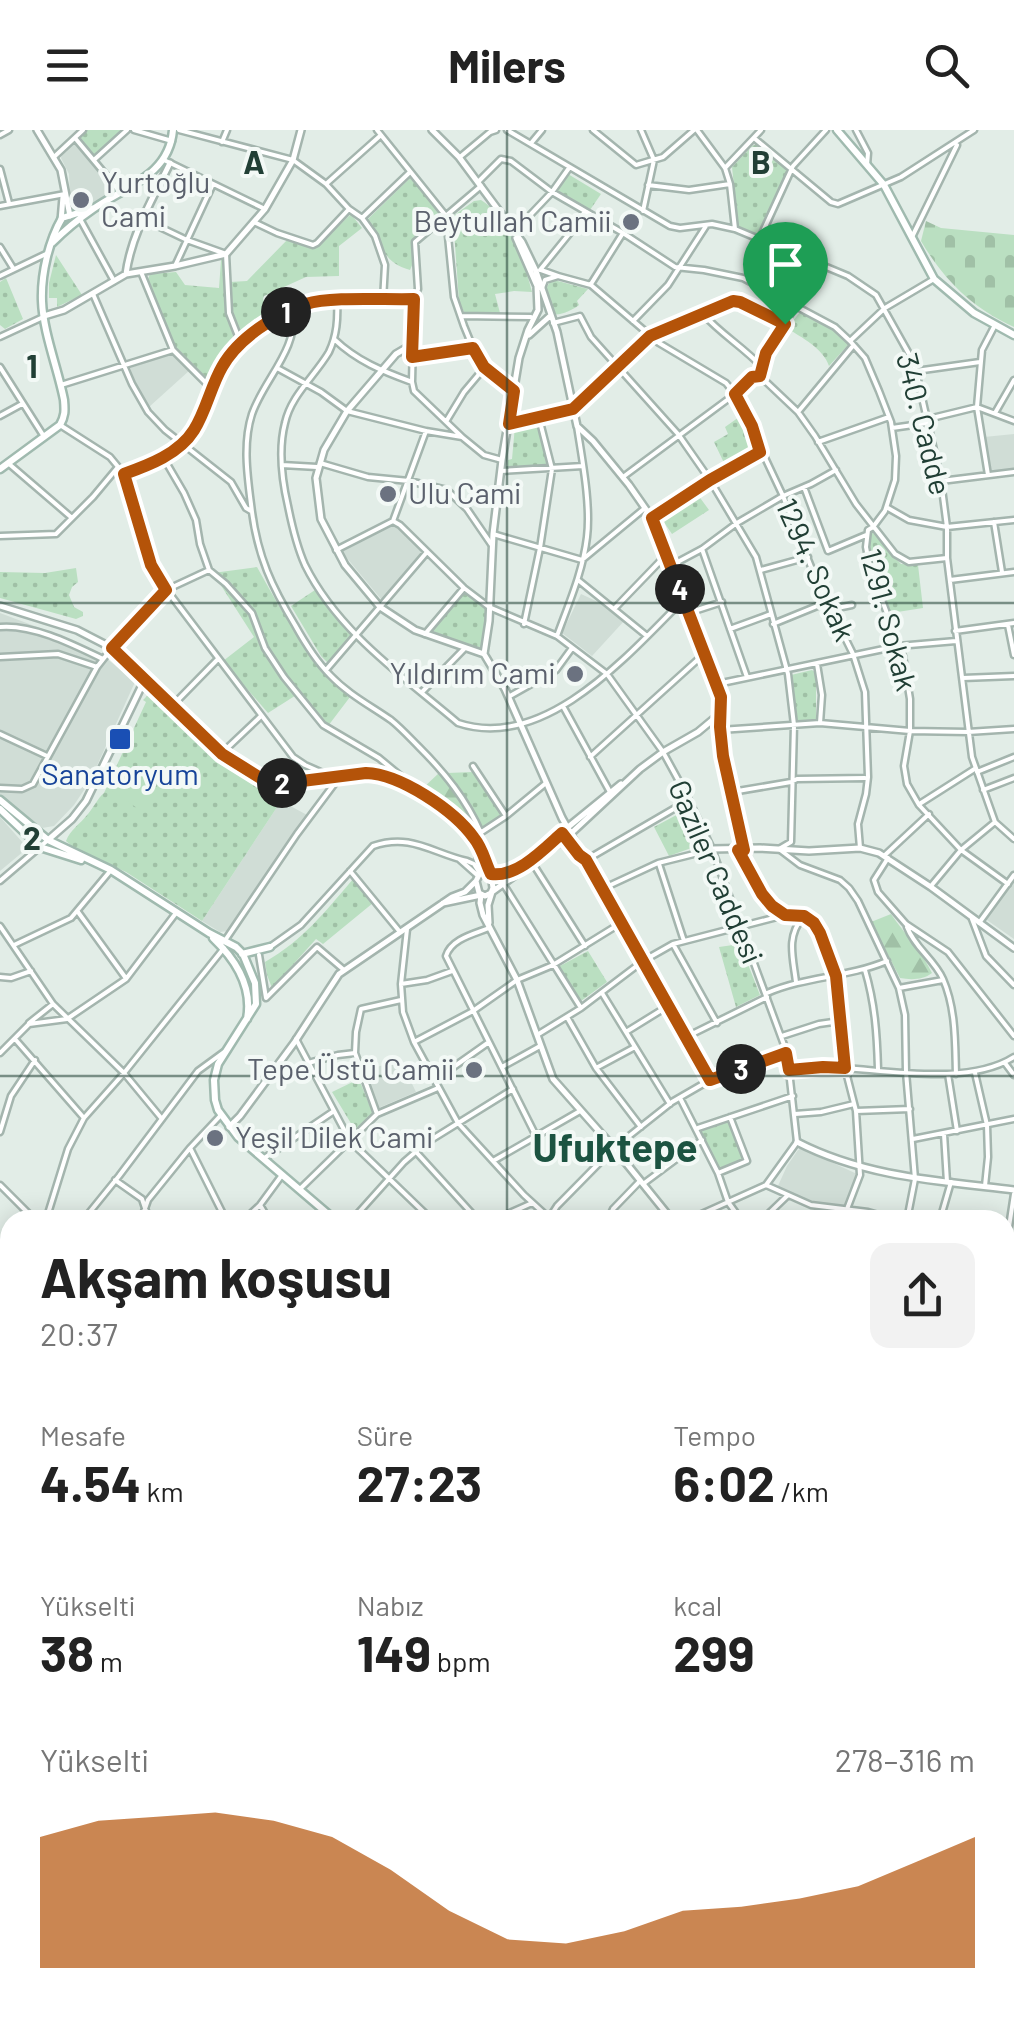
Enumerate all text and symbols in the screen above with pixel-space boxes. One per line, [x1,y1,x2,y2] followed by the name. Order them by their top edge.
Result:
[40,38,95,93] icon: menu
[448,38,566,92] text: Milers
[919,38,974,93] icon: search
[243,142,265,180] text: A
[751,142,771,180] text: B
[101,163,210,233] place label: Yurtoğlu Cami
[70,189,92,211] marker: Yurtoğlu Cami
[414,202,611,238] place label: Beytullah Camii
[620,211,642,233] marker: Beytullah Camii
[743,222,828,325] pin
[758,237,813,292] icon: arrive
[261,287,311,337] pin: 1
[281,295,291,329] text: 1
[26,346,38,384] text: 1
[890,349,960,498] street label: 340. Cadde
[408,474,521,510] place label: Ulu Cami
[377,483,399,505] marker: Ulu Cami
[769,492,864,646] street label: 1294. Sokak
[854,545,926,694] street label: 1291. Sokak
[655,564,705,614] pin: 4
[672,572,688,606] text: 4
[389,654,555,690] place label: Yıldırım Cami
[564,663,586,685] marker: Yıldırım Cami
[107,726,133,752] marker: Sanatoryum
[41,755,199,791] place label: Sanatoryum
[257,758,307,808] pin: 2
[274,766,290,800] text: 2
[662,774,772,968] street label: Gaziler Caddesi
[23,818,41,856] text: 2
[716,1044,766,1094] pin: 3
[247,1050,454,1086] place label: Tepe Üstü Camii
[733,1052,749,1086] text: 3
[463,1059,485,1081] marker: Tepe Üstü Camii
[235,1118,433,1154] place label: Yeşil Dilek Cami
[533,1122,697,1170] district label: Ufuktepe
[204,1127,226,1149] marker: Yeşil Dilek Cami
[40,1243,392,1309] text: Akşam koşusu
[870,1243,975,1348] button: share
[40,1314,118,1352] text: 20:37
[40,1418,126,1452] text: Mesafe
[357,1418,413,1452] text: Süre
[673,1418,756,1452] text: Tempo
[40,1452,141,1512] text: 4.54
[357,1452,482,1512] text: 27:23
[673,1452,775,1512] text: 6:02
[141,1474,184,1508] text: km
[775,1474,829,1508] text: /km
[40,1588,135,1622] text: Yükselti
[357,1588,424,1622] text: Nabız
[673,1588,722,1622] text: kcal
[40,1622,94,1682] text: 38
[357,1622,431,1682] text: 149
[673,1622,754,1682] text: 299
[94,1644,123,1678] text: m
[431,1644,491,1678] text: bpm
[40,1740,149,1778] text: Yükselti
[835,1740,975,1778] text: 278–316 m

